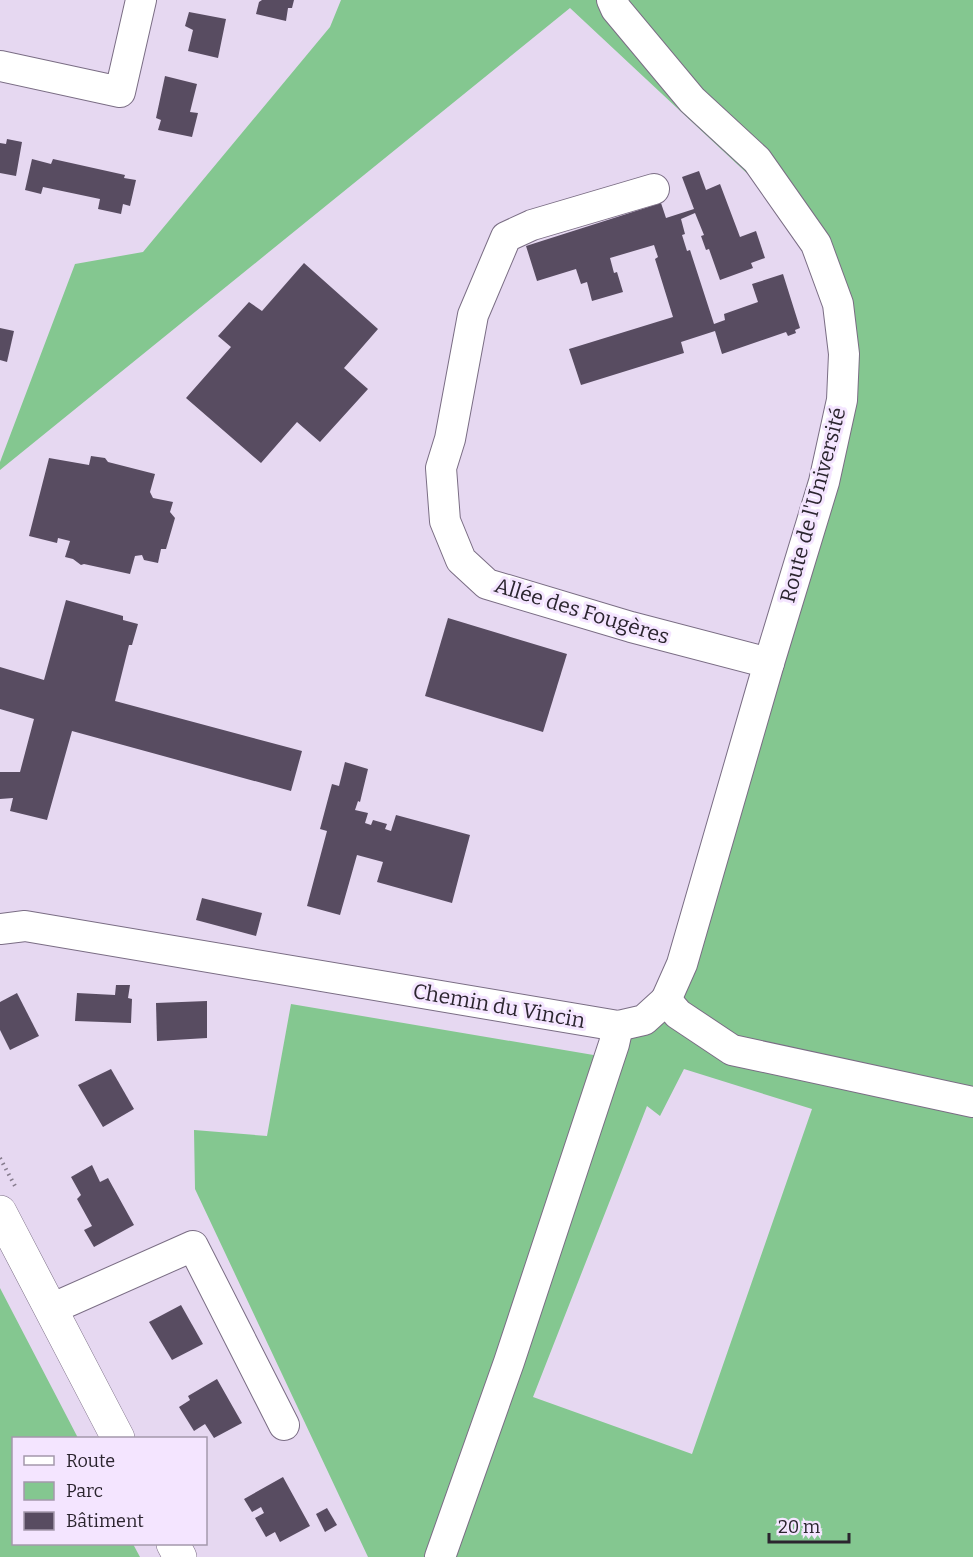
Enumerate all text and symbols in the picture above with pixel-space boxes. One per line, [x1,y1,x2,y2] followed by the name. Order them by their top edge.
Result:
[774,404,852,606] street label: Route de l'Université
[492,572,672,650] street label: Allée des Fougères
[411,978,587,1034] street label: Chemin du Vincin
[12,1437,207,1545] legend
[66,1450,115,1472] text: Route
[66,1480,103,1502] text: Parc
[769,1506,848,1544] scale bar
[66,1510,144,1532] text: Bâtiment
[778,1516,820,1538] text: 20 m

